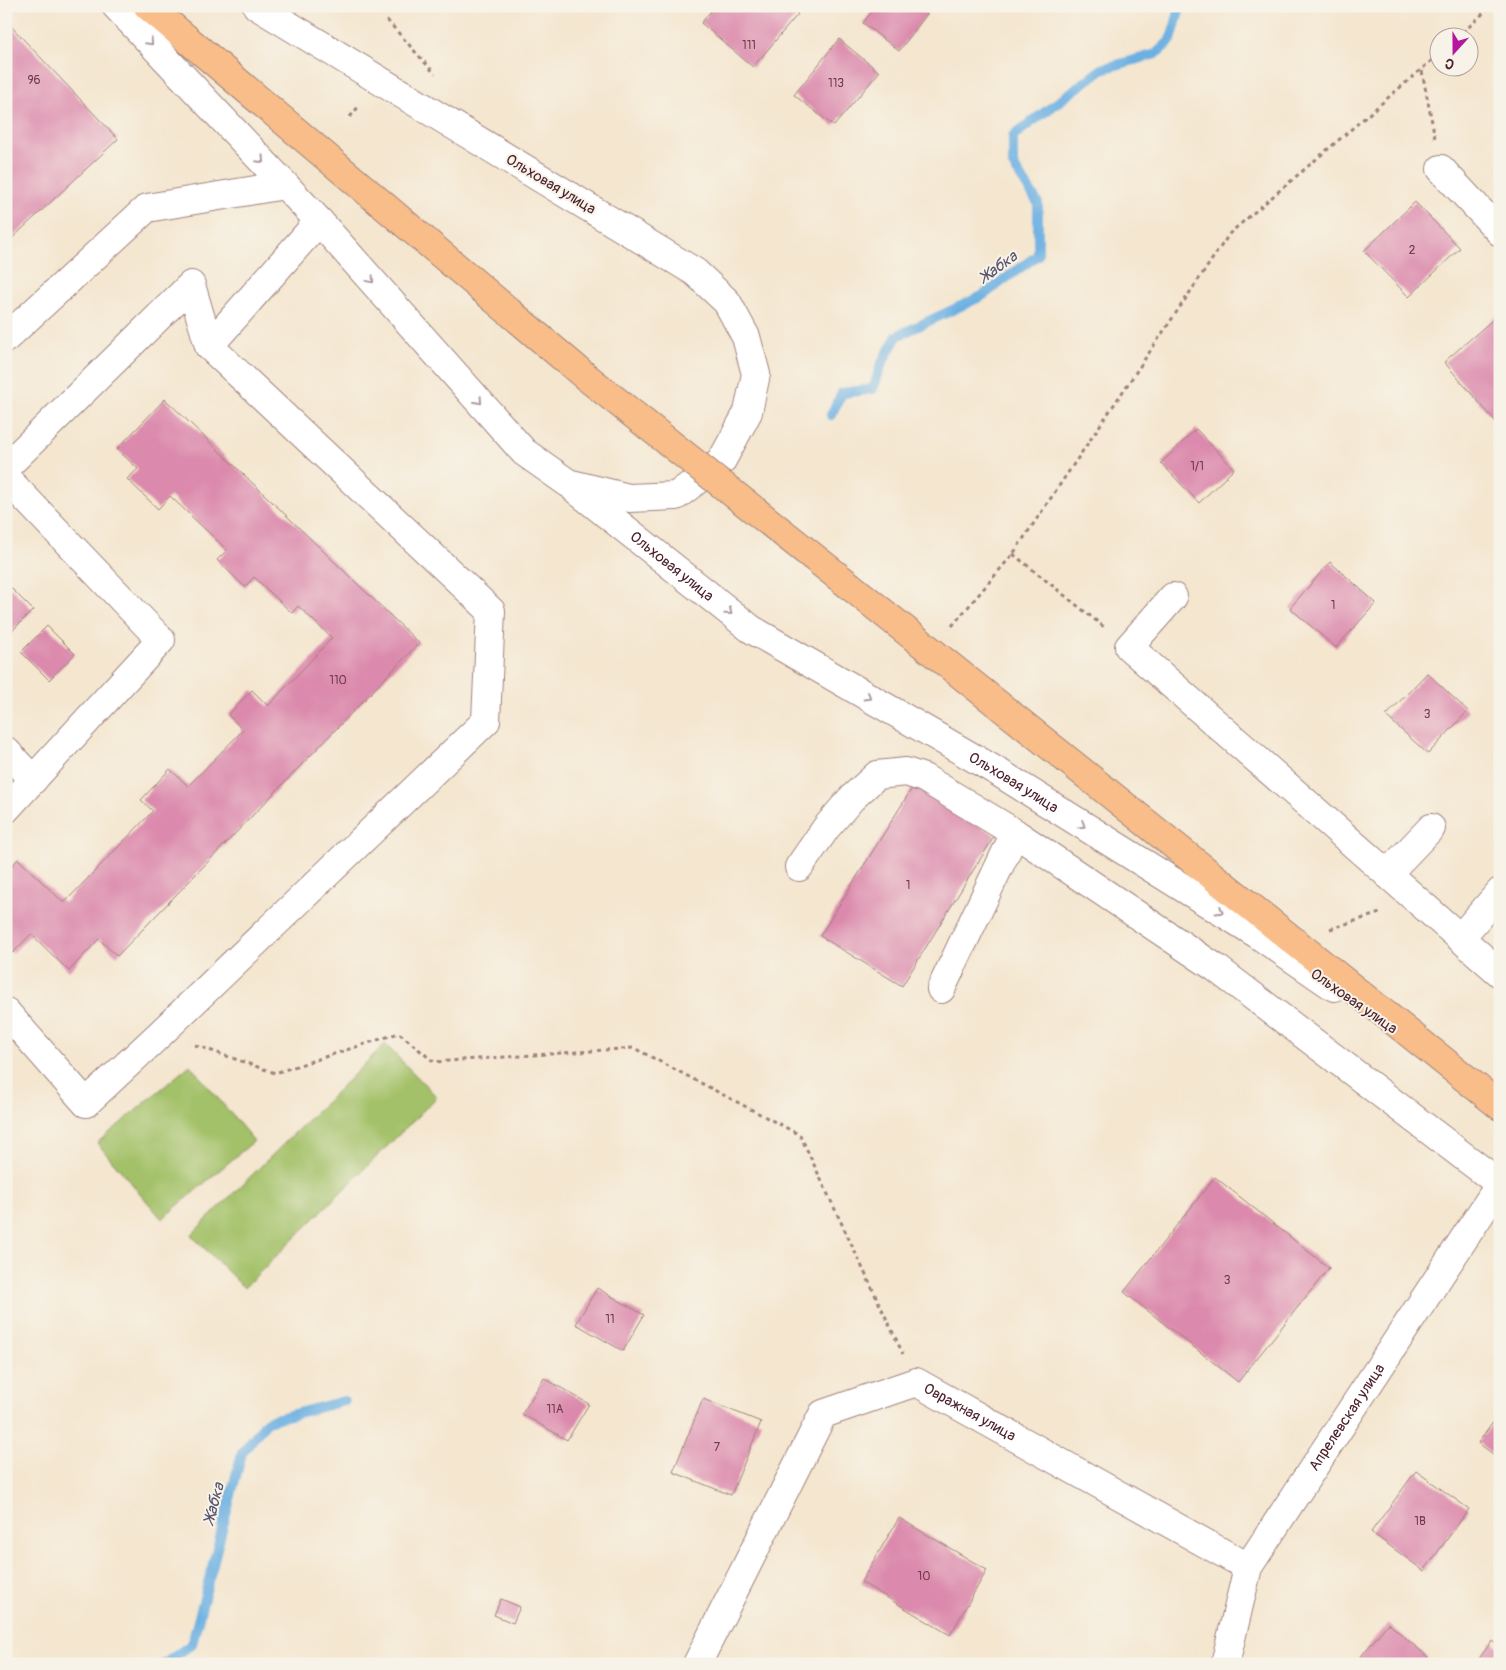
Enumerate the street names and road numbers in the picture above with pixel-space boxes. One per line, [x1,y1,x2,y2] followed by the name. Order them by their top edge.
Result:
[502,150,599,219] street label: Ольховая улица
[626,527,718,606] street label: Ольховая улица
[965,748,1062,817] street label: Ольховая улица
[1307,964,1401,1038] street label: Ольховая улица
[1305,1360,1389,1475] street label: Апрелевская улица
[920,1379,1019,1446] street label: Овражная улица

